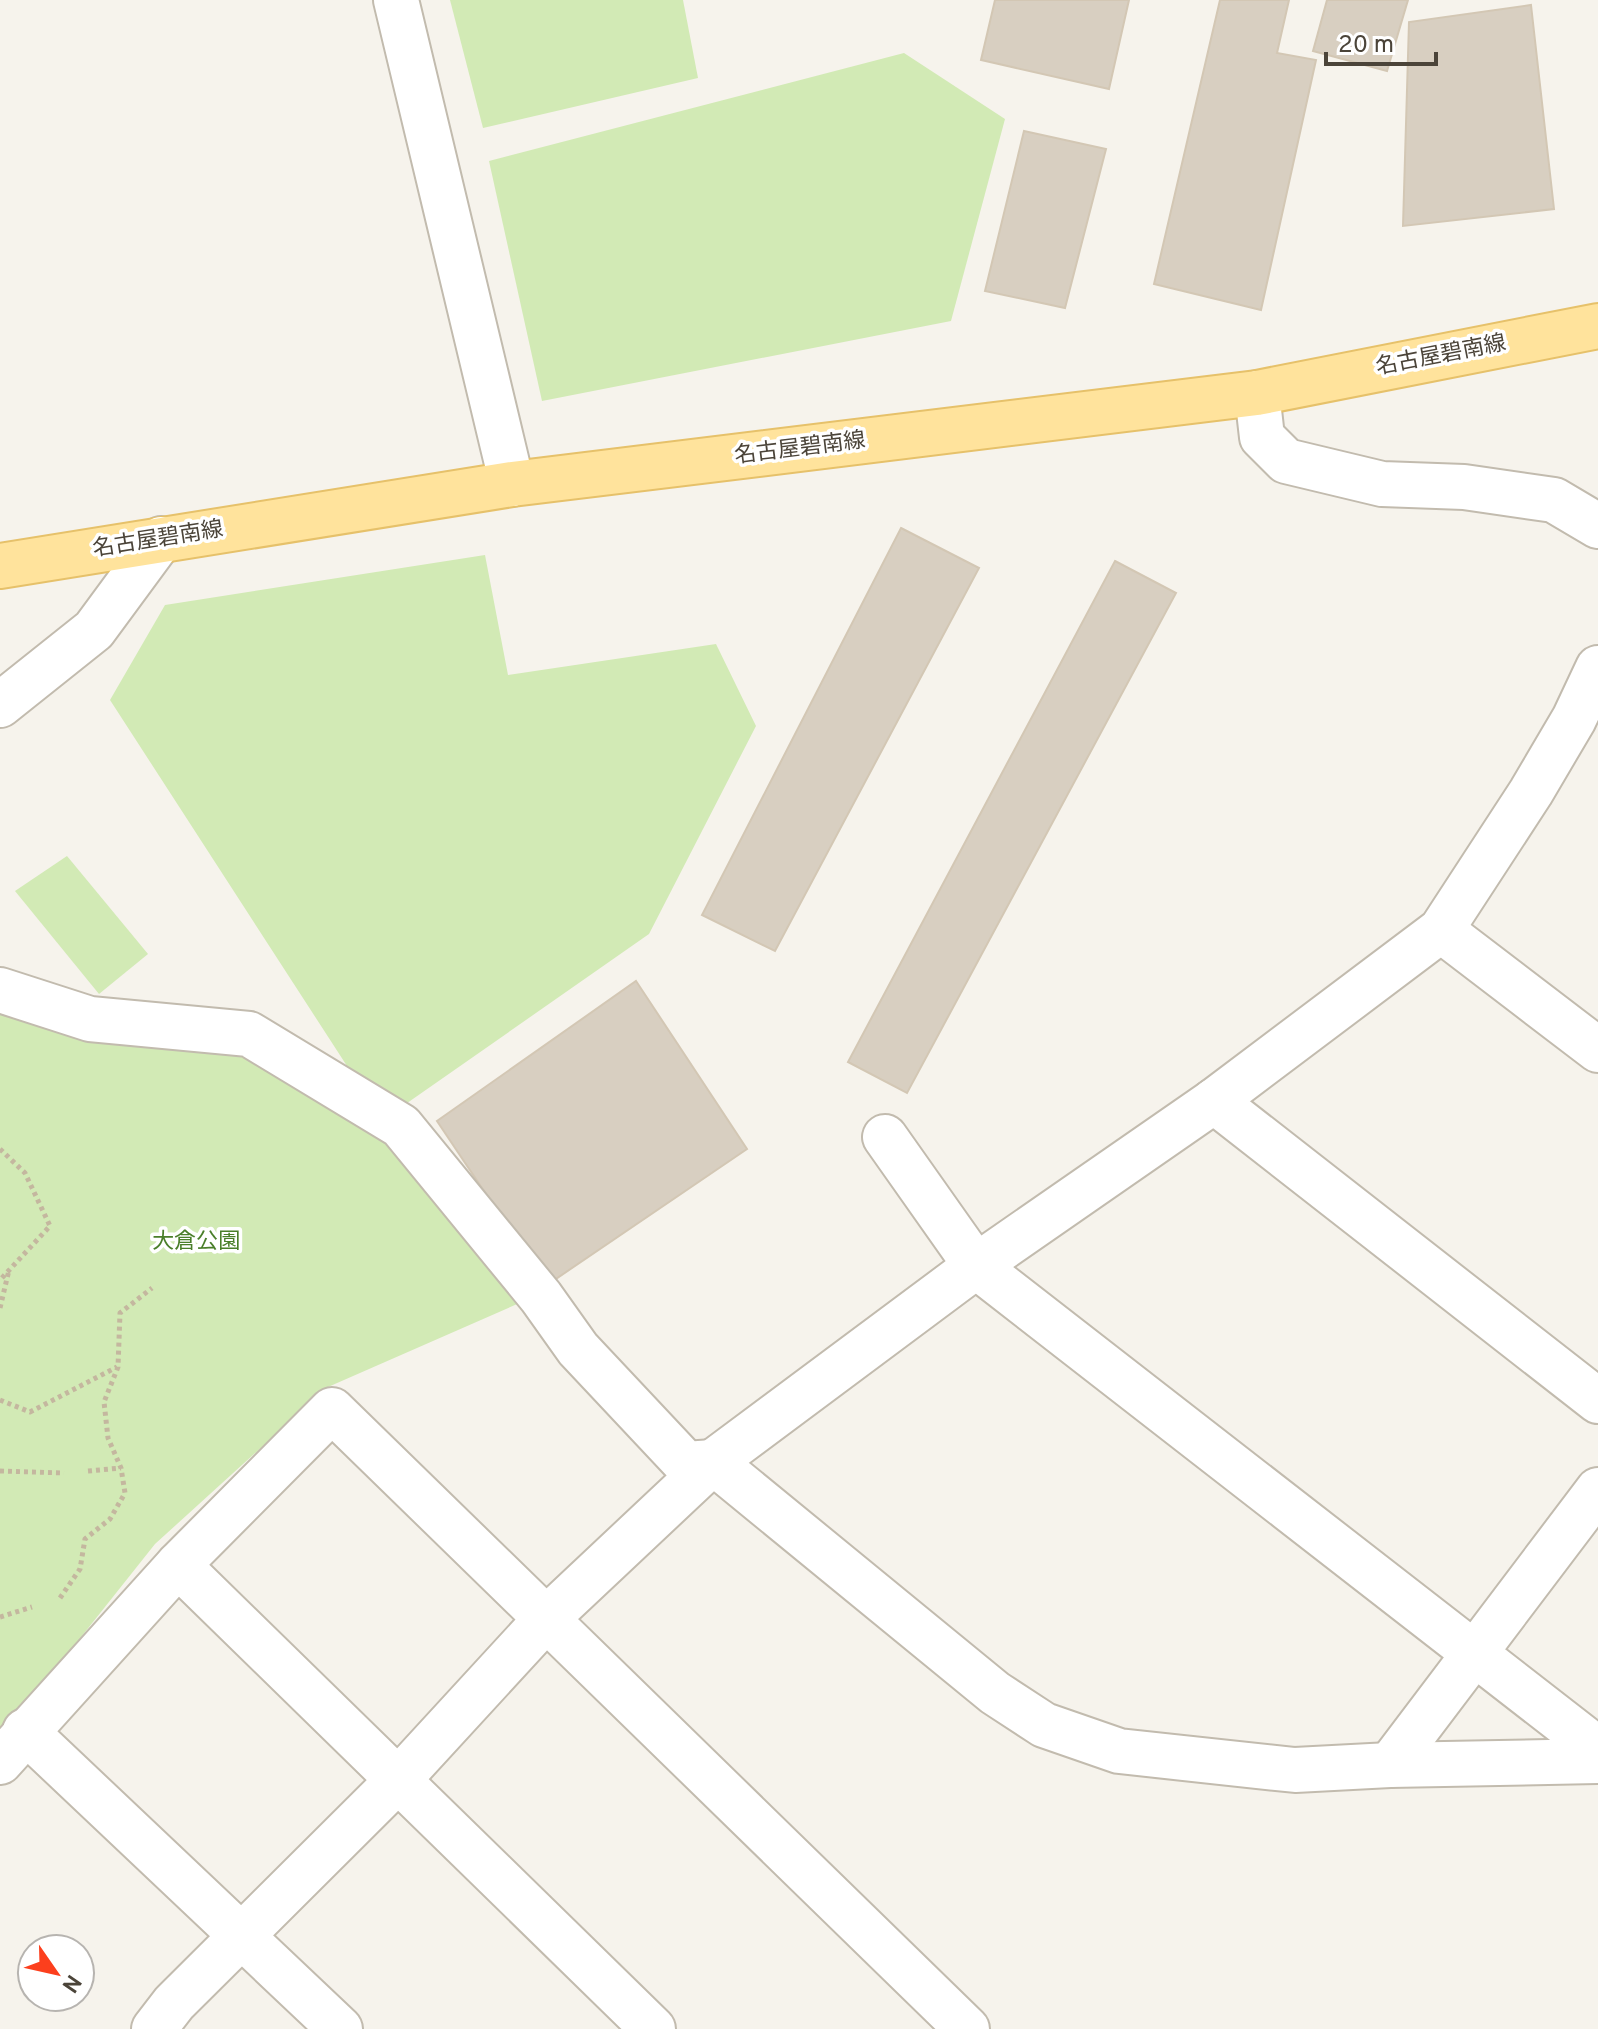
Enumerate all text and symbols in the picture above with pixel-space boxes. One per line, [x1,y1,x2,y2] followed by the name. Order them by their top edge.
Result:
[1326,16,1436,66] scale bar
[1338,31,1394,61] text: 20 m
[1374,330,1508,382] street label: 名古屋碧南線
[733,428,867,470] street label: 名古屋碧南線
[91,516,225,564] street label: 名古屋碧南線
[152,1229,240,1256] park label: 大倉公園
[16,1933,96,2013] north arrow
[55,1969,86,1997] text: N

